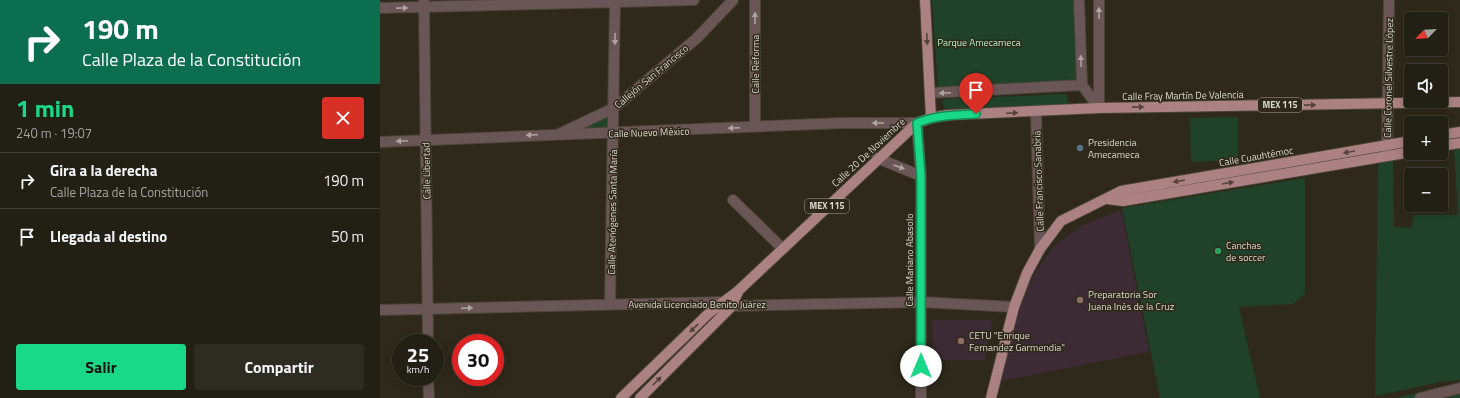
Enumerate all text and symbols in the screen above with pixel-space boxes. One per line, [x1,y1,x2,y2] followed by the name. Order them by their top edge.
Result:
[396,4,408,11] one-way arrow
[1096,6,1102,19] one-way arrow
[82,7,159,50] text: 190 m
[752,11,758,24] one-way arrow
[1404,12,1448,56] north arrow
[1404,12,1448,212] map controls
[16,16,68,68] icon: right
[1380,18,1397,138] street label: Calle Coronel Silvestre López
[612,33,618,46] one-way arrow
[924,33,930,46] one-way arrow
[748,35,763,93] street label: Calle Reforma
[937,35,1021,50] park label: Parque Amecameca
[611,41,692,112] street label: Callejón San Francisco
[82,46,301,73] text: Calle Plaza de la Constitución
[1078,54,1084,67] one-way arrow
[1404,64,1448,108] button: sound
[959,73,993,114] pin
[965,79,987,101] icon: arrive
[1122,87,1244,104] street label: Calle Fray Martín De Valencia
[16,90,74,126] text: 1 min
[938,90,951,96] one-way arrow
[322,97,364,139] button: close
[1258,98,1302,112] road number: MEX 115
[1304,102,1317,108] one-way arrow
[1132,104,1145,110] one-way arrow
[1006,110,1019,116] one-way arrow
[828,114,908,190] street label: Calle 20 De Noviembre
[1404,116,1448,160] button: +
[871,120,884,126] one-way arrow
[16,123,92,143] text: 240 m · 19:07
[608,124,690,141] street label: Calle Nuevo México
[727,125,740,131] one-way arrow
[1029,130,1048,232] street label: Calle Francisco Sanabria
[526,132,538,139] one-way arrow
[1088,135,1140,162] place label: Presidencia Amecameca
[396,137,408,144] one-way arrow
[419,142,434,200] street label: Calle Libertad
[1075,143,1085,153] marker: Presidencia Amecameca
[1218,143,1294,170] street label: Calle Cuauhtémoc
[604,149,621,275] street label: Calle Atenógenes Santa María
[1342,149,1355,155] one-way arrow
[50,159,157,182] text: Gira a la derecha
[894,164,906,170] one-way arrow
[1404,168,1448,212] button: −
[323,169,364,192] text: 190 m
[16,170,38,192] icon: right
[1173,178,1185,184] one-way arrow
[1222,180,1234,186] one-way arrow
[50,182,208,202] text: Calle Plaza de la Constitución
[805,199,849,213] road number: MEX 115
[902,214,917,307] street label: Calle Mariano Abasolo
[50,225,167,248] text: Llegada al destino
[331,225,364,248] text: 50 m
[16,226,38,248] icon: arrive
[1226,238,1266,265] place label: Canchas de soccer
[1213,246,1223,256] marker: Canchas de soccer
[1088,287,1175,314] place label: Preparatoria Sor Juana Inés de la Cruz
[1075,295,1085,305] marker: Preparatoria Sor Juana Inés de la Cruz
[628,297,766,312] street label: Avenida Licenciado Benito Juárez
[461,305,474,311] one-way arrow
[689,323,699,333] one-way arrow
[969,328,1065,355] place label: CETU "Enrique Fernandez Garmendia"
[452,334,504,386] speed limit sign: 30
[956,336,966,346] marker: CETU "Enrique Fernandez Garmendia"
[407,339,429,370] text: 25
[16,344,186,390] button: Salir
[194,344,364,390] button: Compartir
[900,345,942,387] position arrow
[407,362,429,377] text: km/h
[652,376,662,386] one-way arrow

